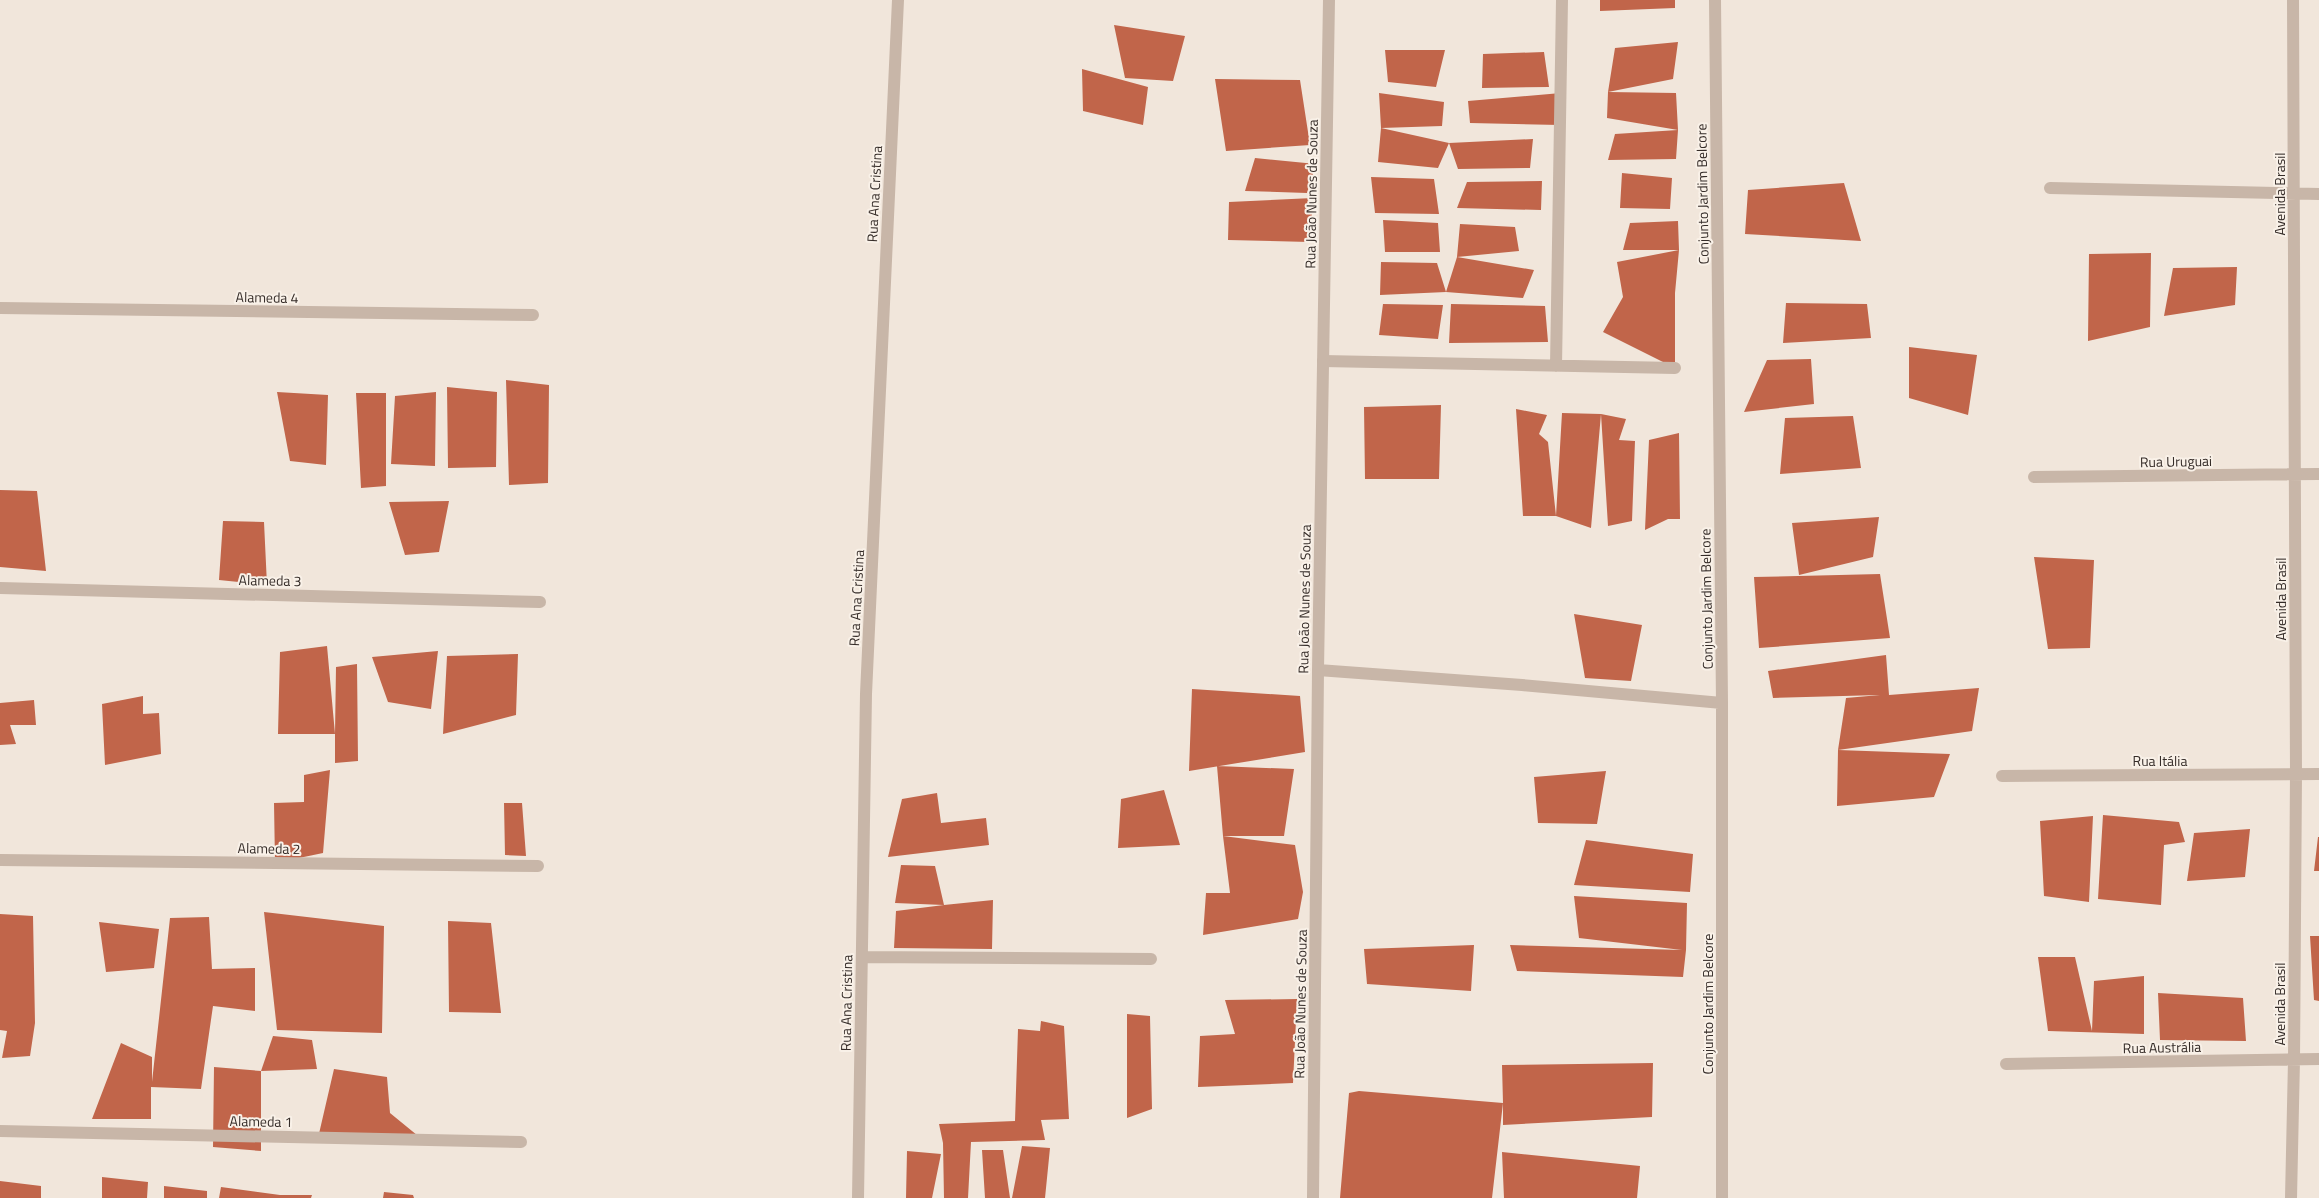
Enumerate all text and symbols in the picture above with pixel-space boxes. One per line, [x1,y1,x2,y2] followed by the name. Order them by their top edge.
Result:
[1299,119,1323,269] street label: Rua João Nunes de Souza
[1690,123,1714,265] street label: Conjunto Jardim Belcore
[861,145,887,243] street label: Rua Ana Cristina
[2269,152,2290,236] street label: Avenida Brasil
[235,286,299,308] street label: Alameda 4
[2140,450,2212,472] street label: Rua Uruguai
[1292,524,1316,674] street label: Rua João Nunes de Souza
[1694,528,1718,670] street label: Conjunto Jardim Belcore
[843,549,869,647] street label: Rua Ana Cristina
[2270,557,2291,641] street label: Avenida Brasil
[238,569,302,591] street label: Alameda 3
[2133,750,2187,771] street label: Rua Itália
[237,837,301,859] street label: Alameda 2
[1288,929,1312,1079] street label: Rua João Nunes de Souza
[1697,934,1718,1074] street label: Conjunto Jardim Belcore
[835,955,857,1051] street label: Rua Ana Cristina
[2269,962,2290,1046] street label: Avenida Brasil
[2123,1036,2201,1058] street label: Rua Austrália
[229,1110,293,1132] street label: Alameda 1

